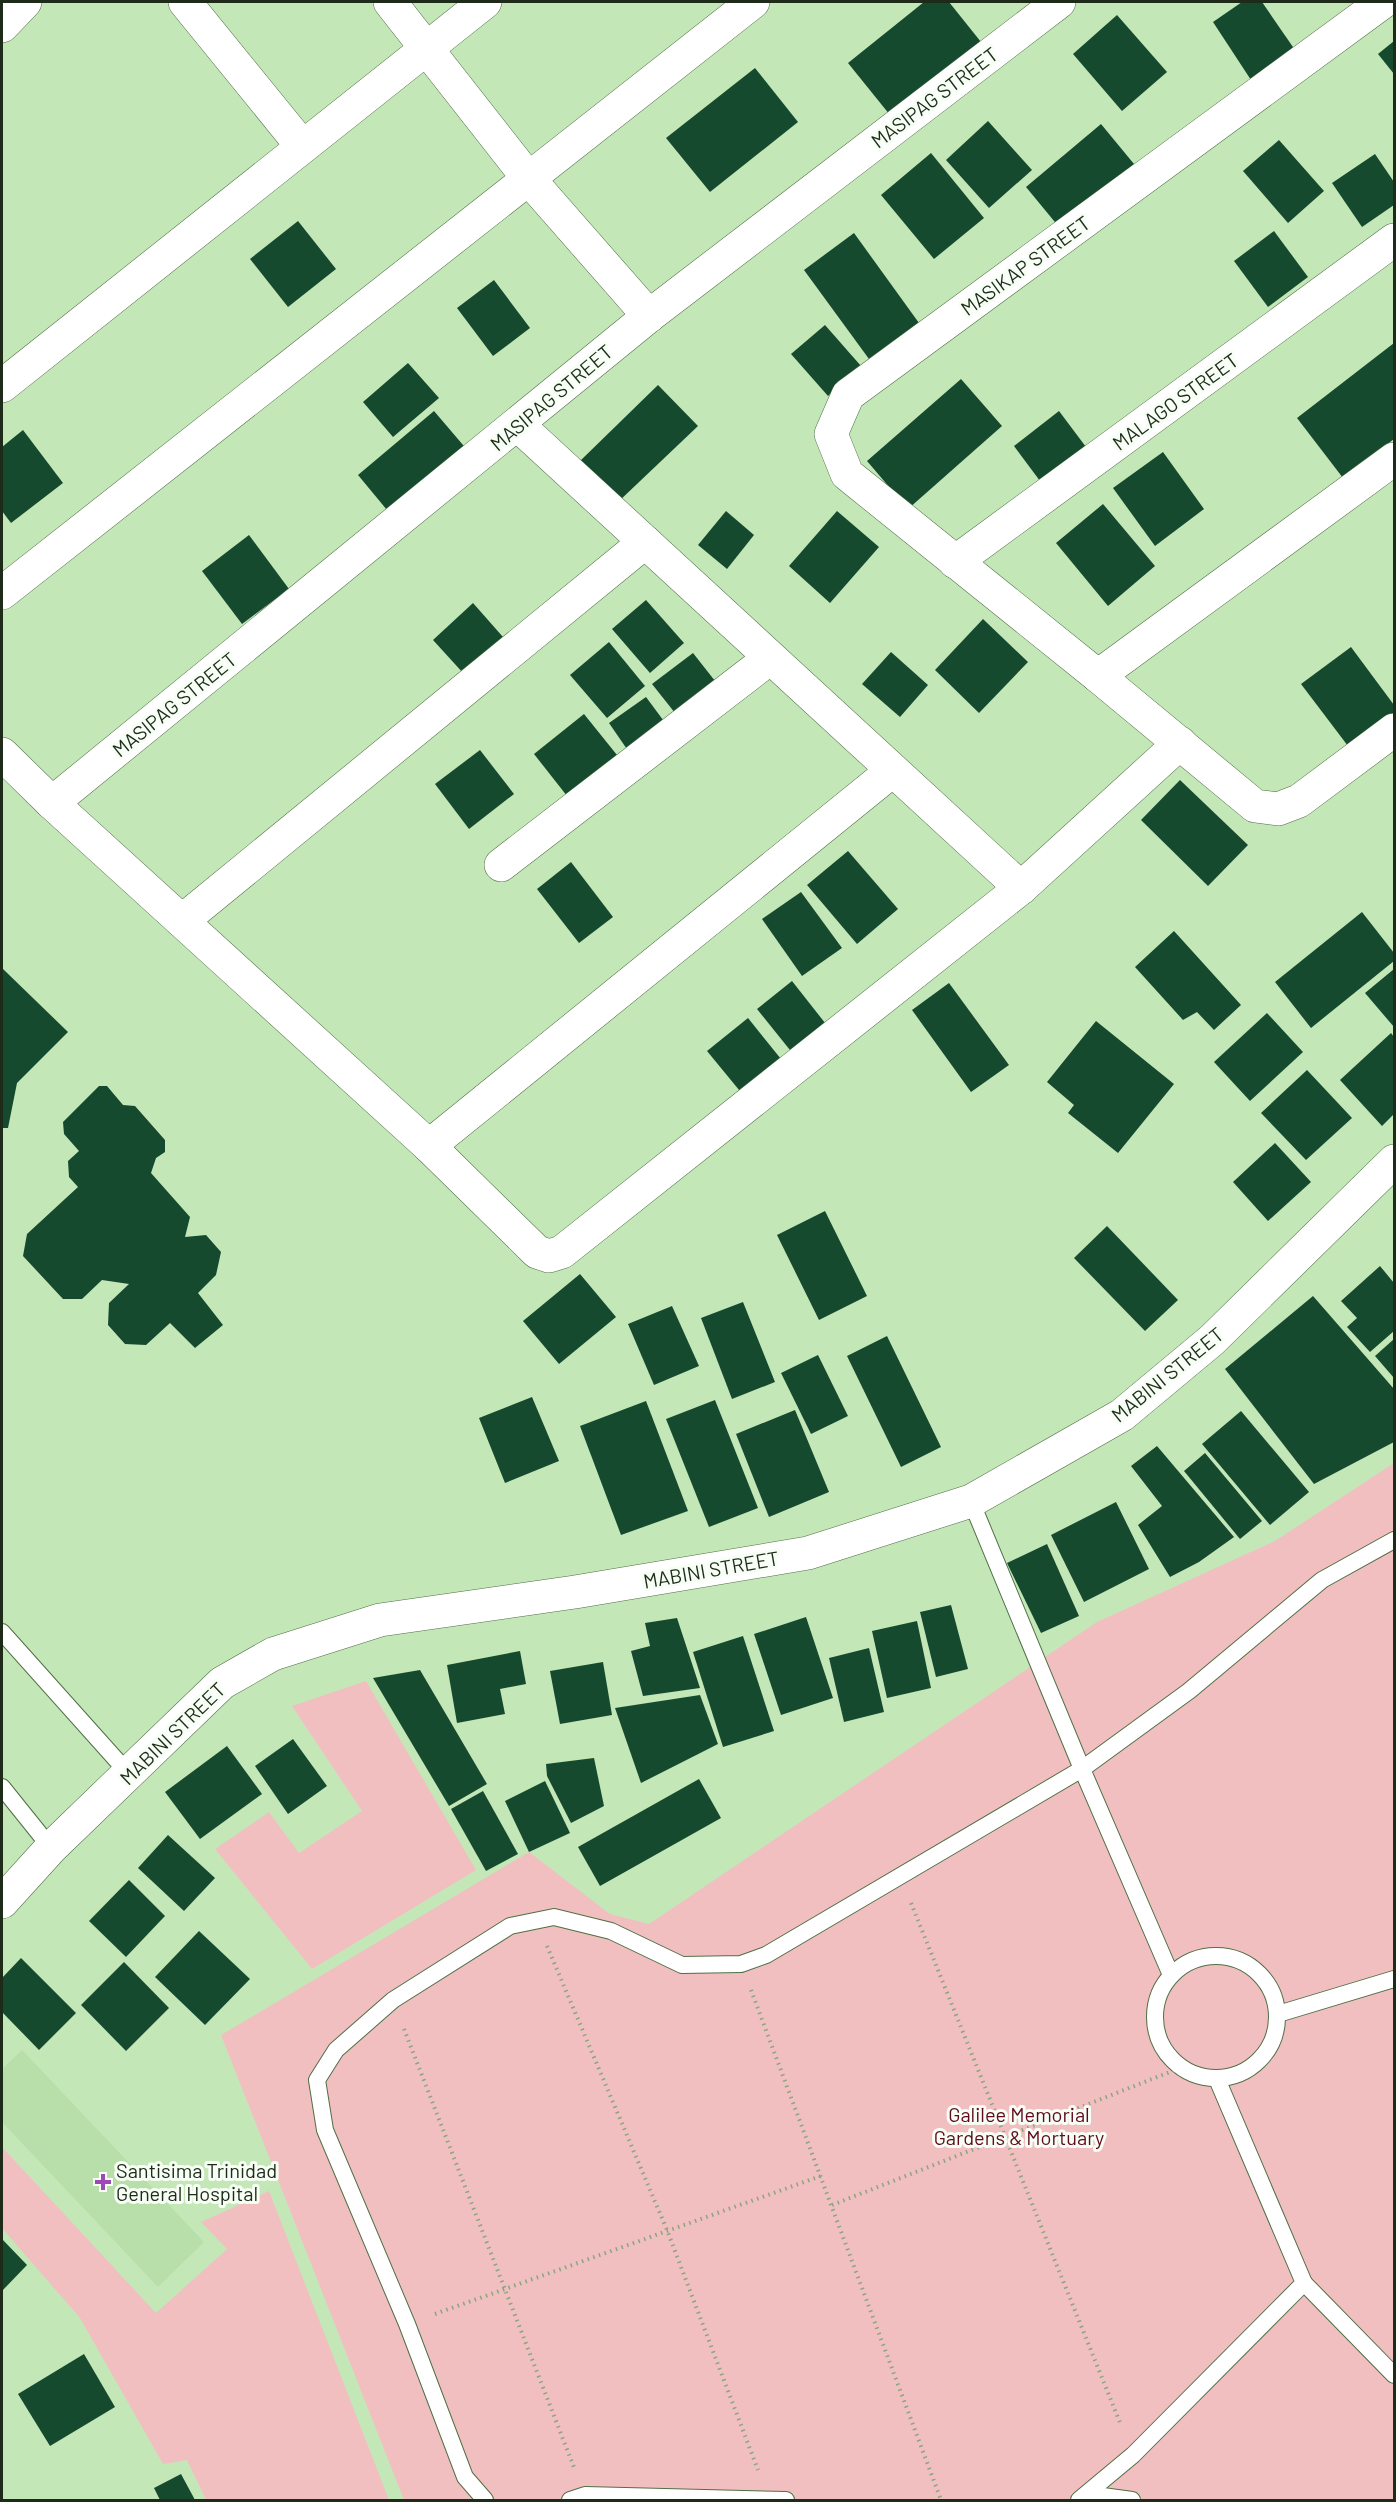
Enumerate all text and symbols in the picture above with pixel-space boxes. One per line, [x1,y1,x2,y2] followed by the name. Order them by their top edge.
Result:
[866,41,1002,153] street label: MASIPAG STREET
[956,210,1094,320] street label: MASIKAP STREET
[485,339,617,455] street label: MASIPAG STREET
[1107,347,1243,455] street label: MALAGO STREET
[107,647,241,761] street label: MASIPAG STREET
[1106,1321,1228,1427] street label: MABINI STREET
[641,1545,781,1593] street label: MABINI STREET
[114,1677,230,1789] street label: MABINI STREET
[934,2102,1104,2149] park label: Galilee Memorial Gardens & Mortuary
[116,2158,277,2205] place label: Santisima Trinidad General Hospital
[94,2173,112,2191] marker: Santisima Trinidad General Hospital

